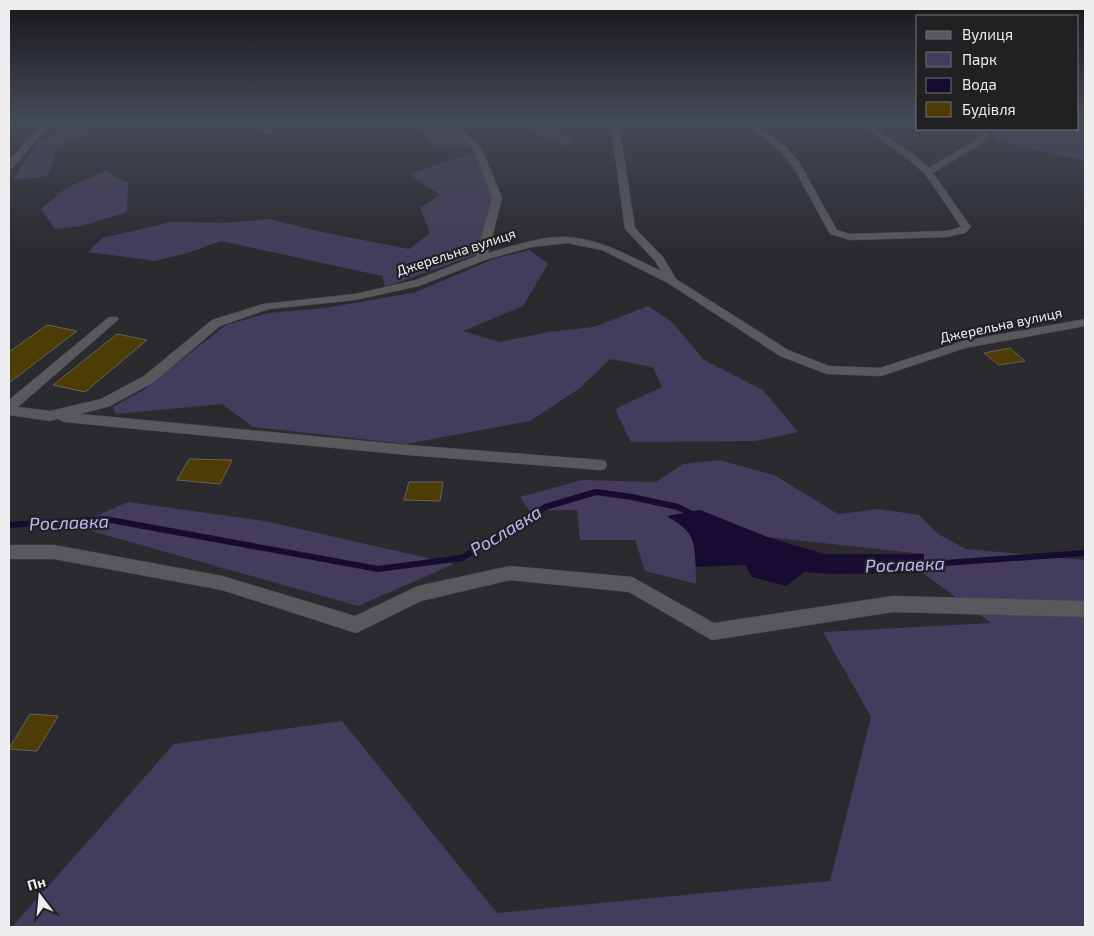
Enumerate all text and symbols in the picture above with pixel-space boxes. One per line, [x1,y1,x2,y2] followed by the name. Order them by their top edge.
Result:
[916,15,1079,130] legend
[962,25,1013,44] text: Вулиця
[962,50,997,68] text: Парк
[962,75,997,93] text: Вода
[962,100,1016,119] text: Будівля
[394,224,518,279] street label: Джерельна вулиця
[938,303,1064,346] street label: Джерельна вулиця
[466,500,545,560] water label: Рославка
[29,510,109,534] water label: Рославка
[865,552,945,576] water label: Рославка
[15,871,65,921] north arrow
[25,872,47,894] text: Пн

